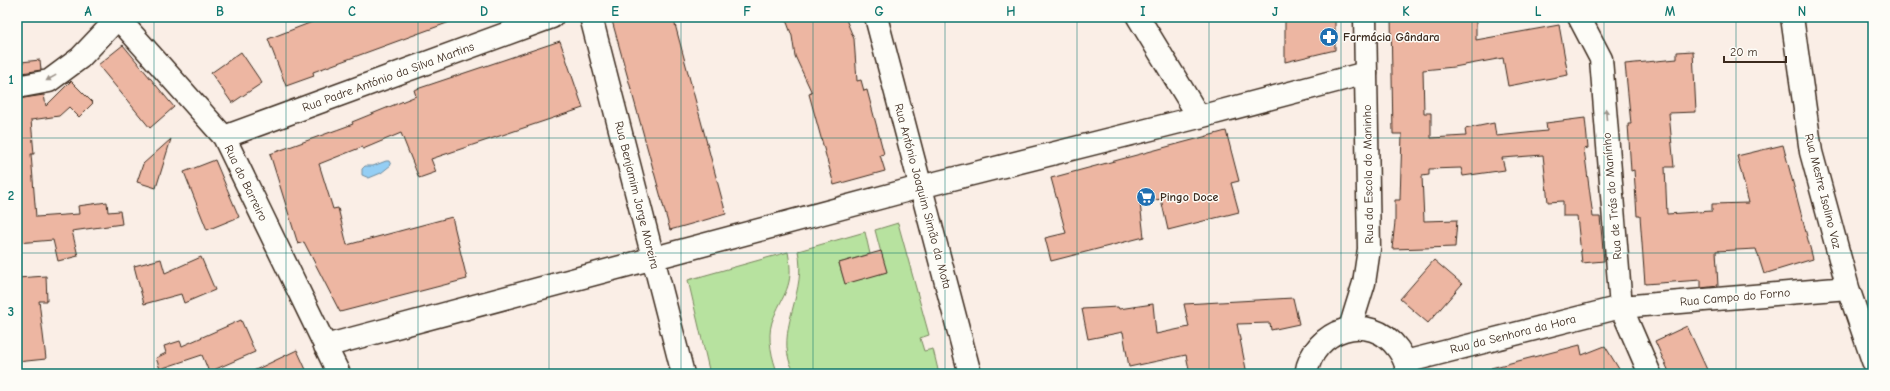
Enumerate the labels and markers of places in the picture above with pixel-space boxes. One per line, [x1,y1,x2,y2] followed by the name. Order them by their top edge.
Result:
[1318,26,1340,48] pharmacy icon: Farmácia Gândara
[1343,30,1440,44] place label: Farmácia Gândara
[1135,186,1157,208] supermarket icon: Pingo Doce
[1160,190,1218,204] place label: Pingo Doce

